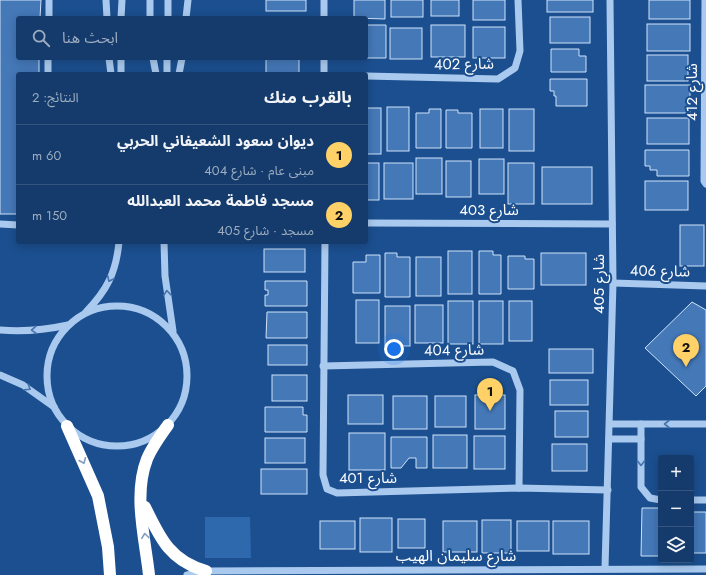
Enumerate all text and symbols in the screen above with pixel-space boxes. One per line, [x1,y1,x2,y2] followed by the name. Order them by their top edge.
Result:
[16,16,368,60] search box
[30,27,52,49] icon: search
[62,27,118,49] text: ابحث هنا
[434,52,494,77] street label: شارع 402
[681,63,704,121] street label: شارع 412
[264,85,352,109] text: بالقرب منك
[32,88,79,107] text: النتائج: 2
[117,130,314,152] text: ديوان سعود الشعيفاني الحربي
[32,146,61,165] text: 60 m
[336,146,342,165] text: 1
[204,161,314,180] text: مبنى عام · شارع 404
[127,190,314,212] text: مسجد فاطمة محمد العبدالله
[459,199,519,222] street label: شارع 403
[32,206,67,225] text: 150 m
[335,206,343,225] text: 2
[217,221,314,240] text: مسجد · شارع 405
[588,254,611,314] street label: شارع 405
[630,259,690,284] street label: شارع 406
[107,275,115,283] one-way arrow
[163,290,172,296] one-way arrow
[31,326,37,335] one-way arrow
[673,334,699,367] pin: 2
[424,338,485,363] street label: شارع 404
[384,339,404,359] your location
[477,378,503,411] pin: 1
[24,384,31,391] one-way arrow
[664,420,670,428] one-way arrow
[658,455,694,563] map controls
[658,455,694,491] button: +
[79,458,87,465] one-way arrow
[637,460,645,466] one-way arrow
[339,467,397,490] street label: شارع 401
[658,491,694,527] button: −
[658,527,694,563] button: layers
[141,533,150,539] one-way arrow
[396,545,516,568] street label: شارع سليمان الهيب

